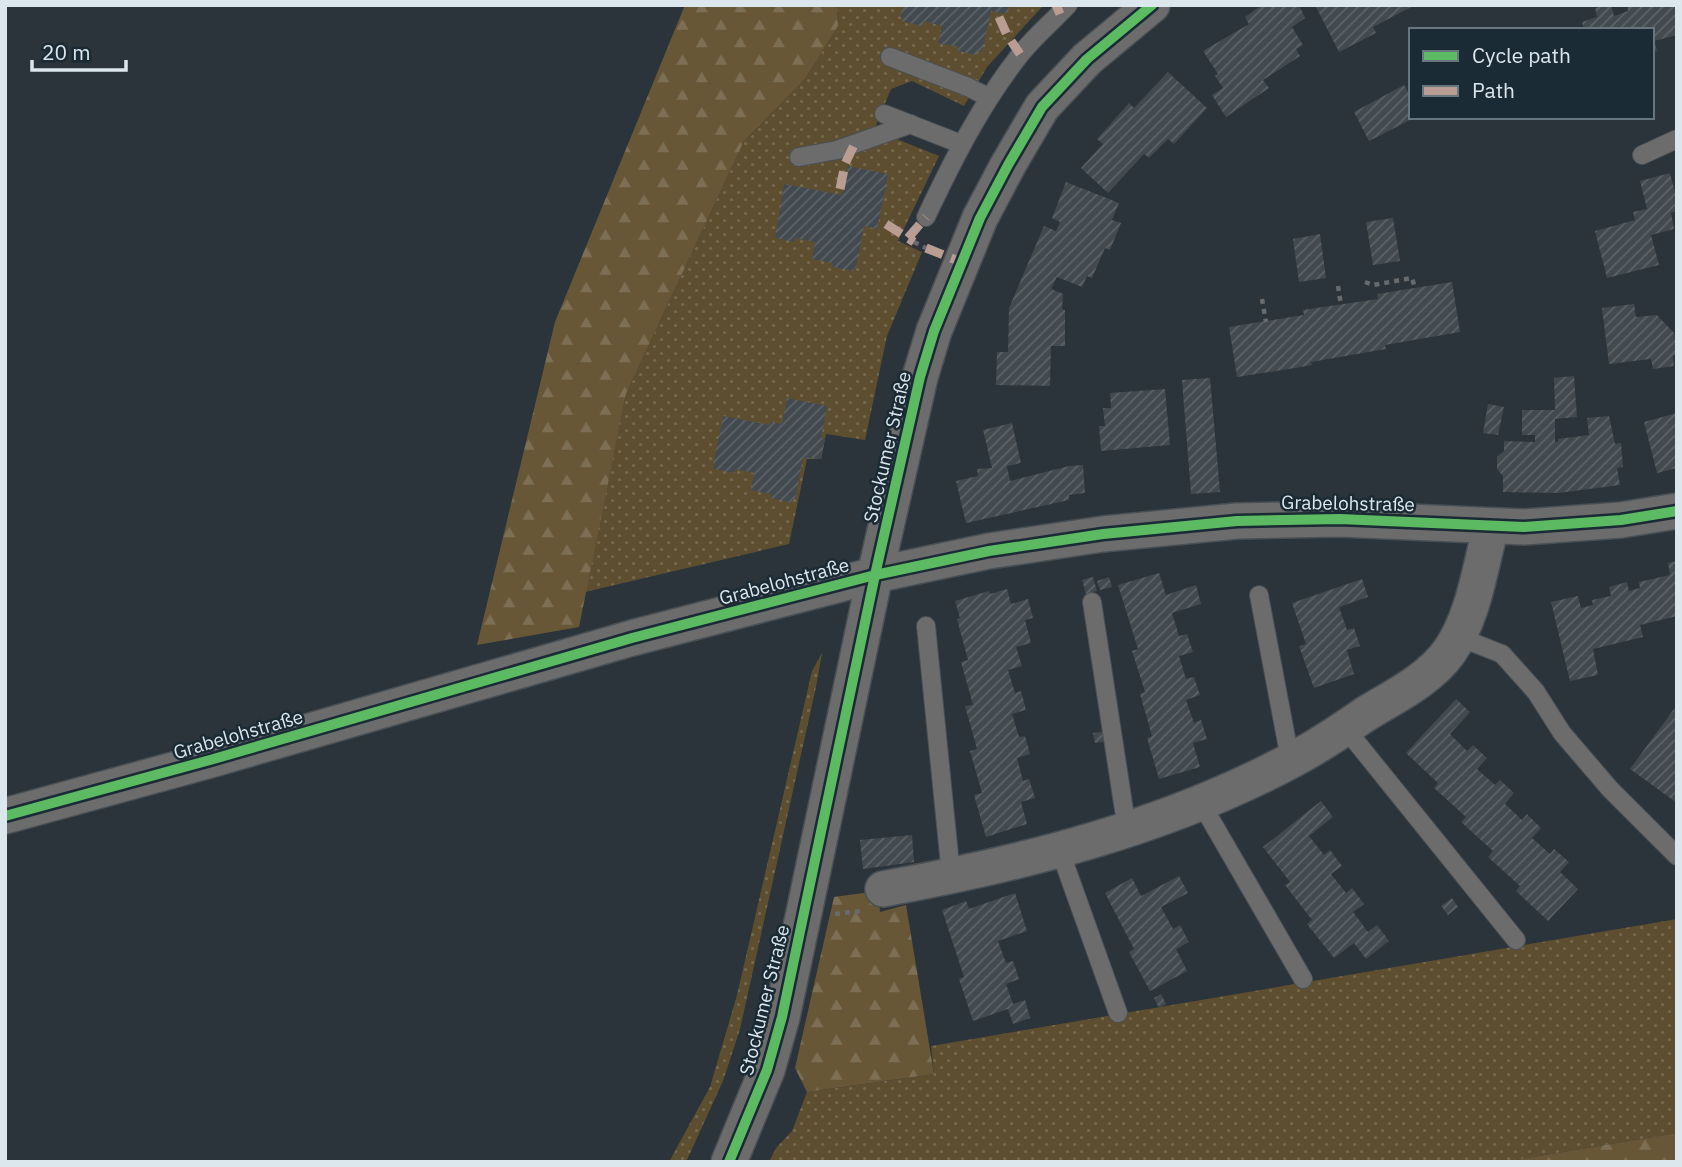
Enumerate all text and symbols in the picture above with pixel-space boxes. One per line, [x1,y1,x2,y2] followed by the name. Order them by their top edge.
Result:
[32,28,126,72] scale bar
[1409,28,1654,119] legend
[42,38,91,66] text: 20 m
[1472,41,1571,69] text: Cycle path
[1472,76,1515,104] text: Path
[858,369,916,525] street label: Stockumer Straße
[1281,490,1415,516] street label: Grabelohstraße
[716,552,852,610] street label: Grabelohstraße
[170,704,306,764] street label: Grabelohstraße
[734,922,794,1078] street label: Stockumer Straße

